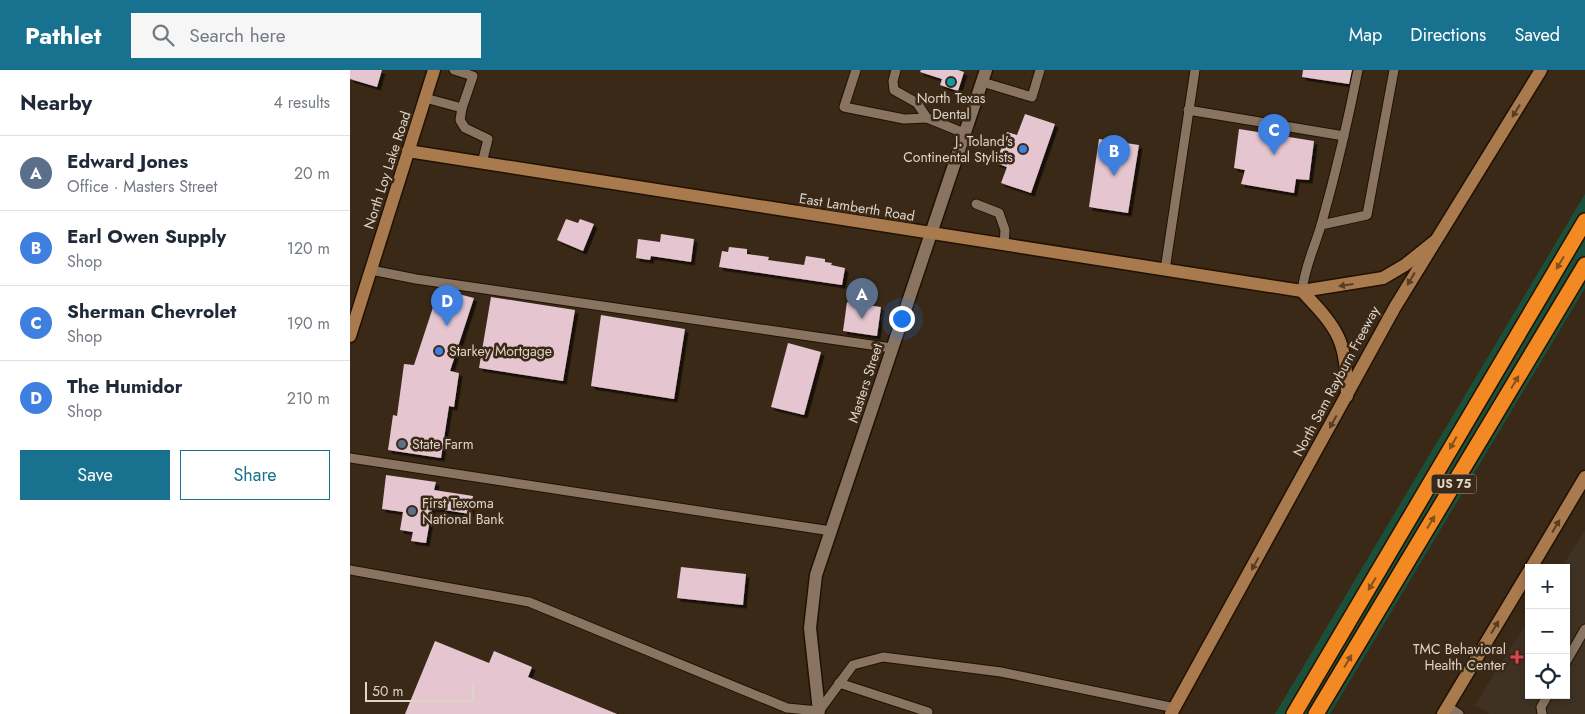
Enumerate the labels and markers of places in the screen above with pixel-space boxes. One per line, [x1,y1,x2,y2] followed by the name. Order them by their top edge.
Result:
[945,76,957,88] marker: North Texas Dental
[917,88,986,124] place label: North Texas Dental
[1258,114,1290,155] pin: C
[903,131,1013,167] place label: J. Toland's Continental Stylists
[1098,135,1130,176] pin: B
[1017,143,1029,155] marker: J. Toland's Continental Stylists
[846,278,878,319] pin: A
[431,285,463,326] pin: D
[449,341,552,361] place label: Starkey Mortgage
[433,345,445,357] marker: Starkey Mortgage
[412,434,474,454] place label: State Farm
[396,438,408,450] marker: State Farm
[422,493,505,529] place label: First Texoma National Bank
[406,505,418,517] marker: First Texoma National Bank
[1413,639,1506,675] place label: TMC Behavioral Health Center
[1510,650,1524,664] marker: TMC Behavioral Health Center

